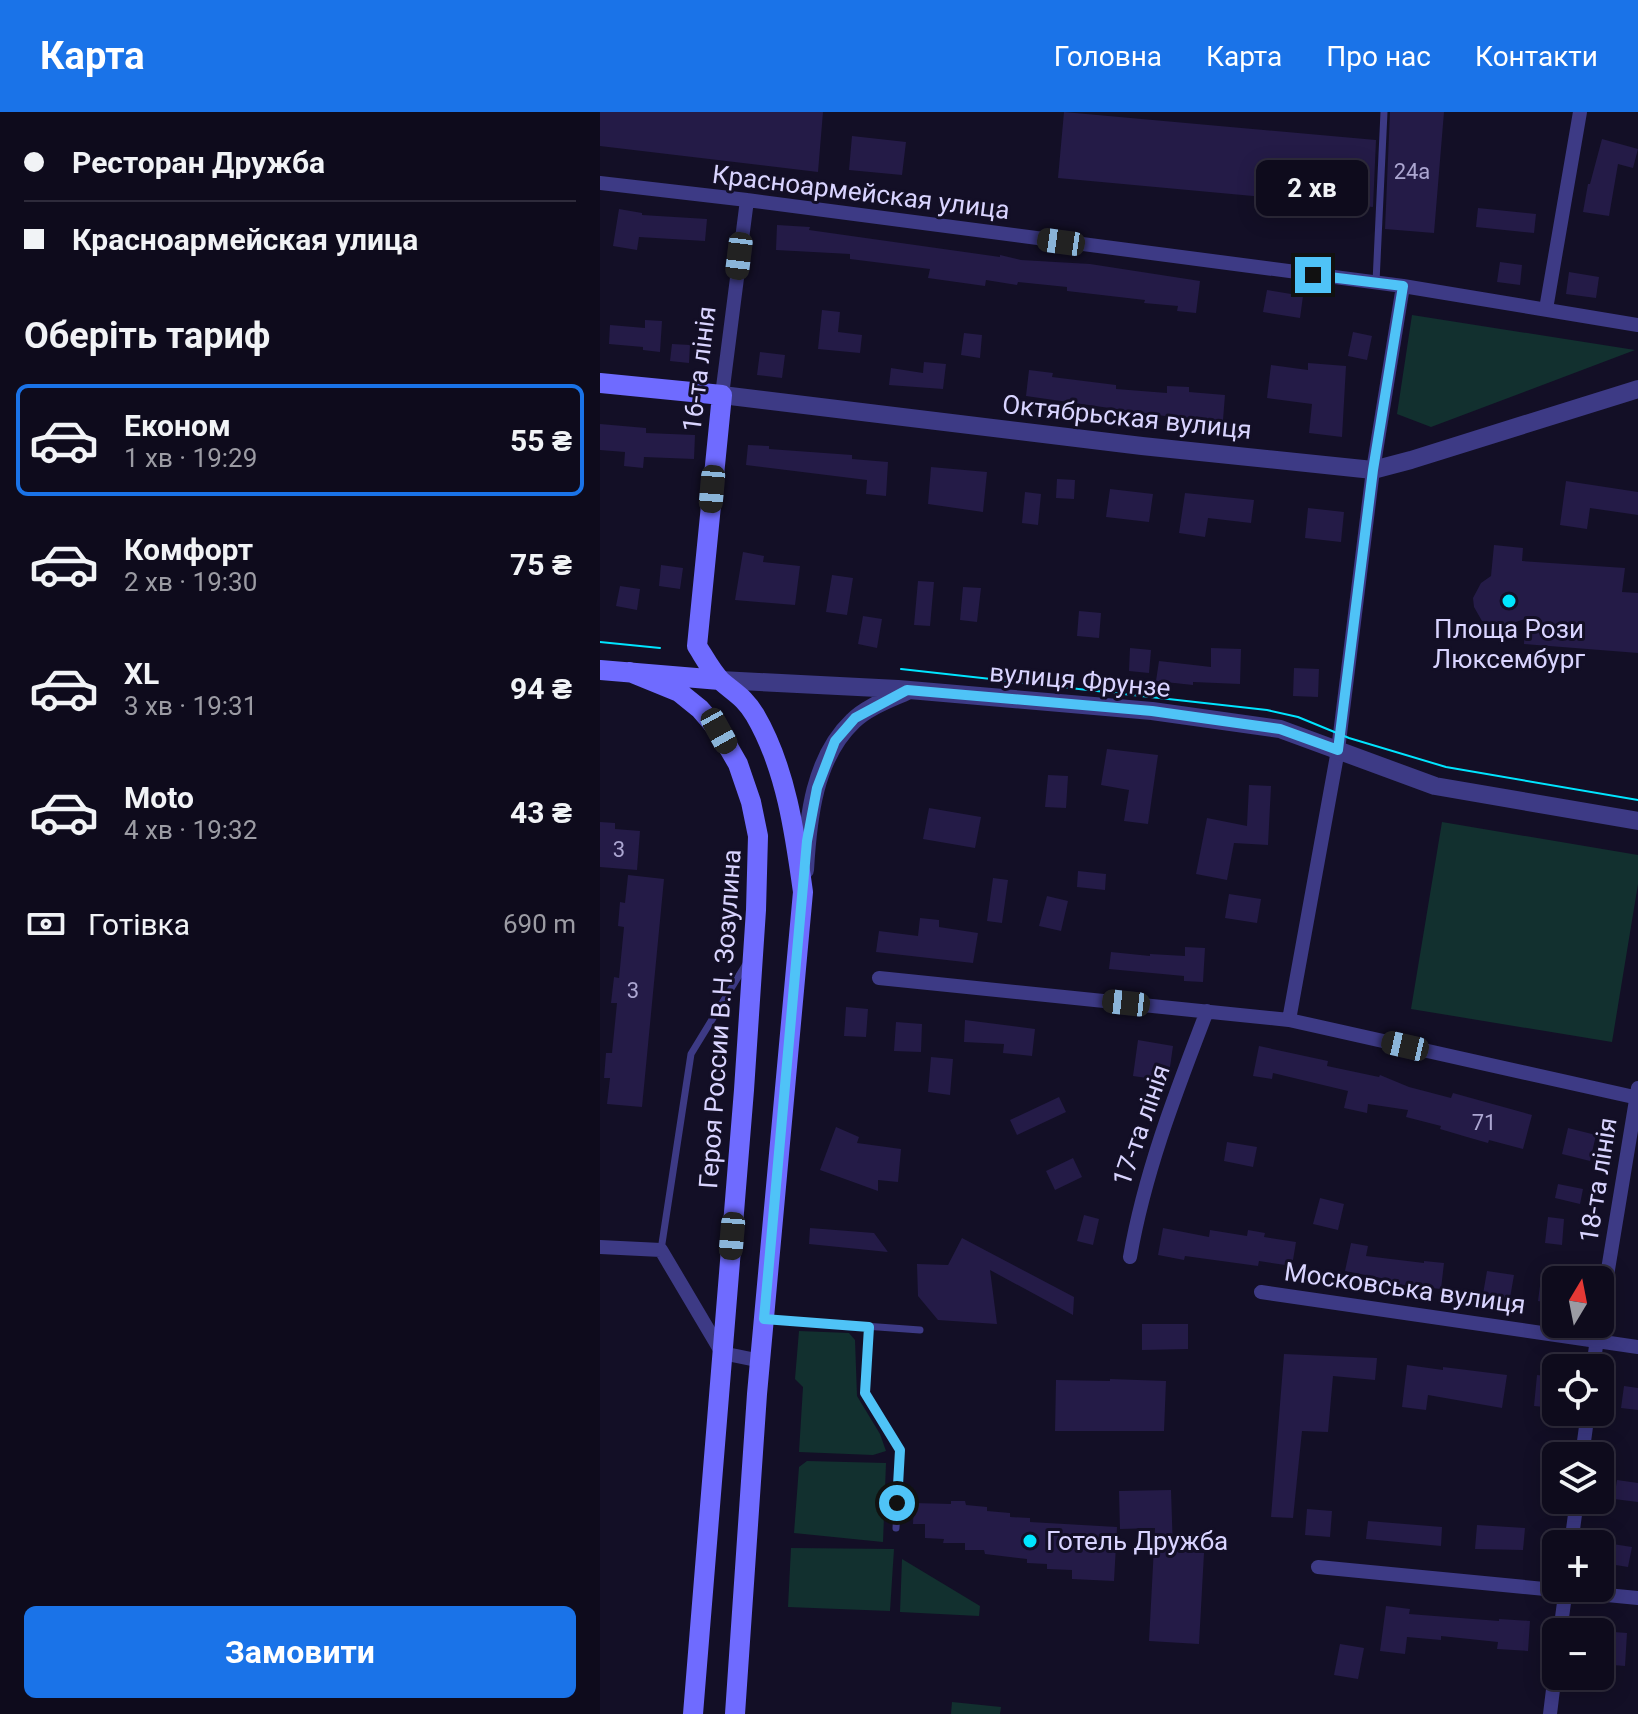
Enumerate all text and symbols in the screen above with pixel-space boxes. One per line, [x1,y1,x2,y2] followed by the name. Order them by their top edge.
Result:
[40,34,145,78] text: Карта
[1054,40,1162,73] text: Головна
[1206,40,1282,73] text: Карта
[1326,40,1431,73] text: Про нас
[1475,40,1598,73] text: Контакти
[72,145,325,180] text: Ресторан Дружба
[711,159,1011,225] street label: Красноармейская улица
[1257,159,1369,215] callout: 2 хв
[1394,159,1430,184] house number: 24а
[1287,173,1337,203] text: 2 хв
[72,222,418,257] text: Красноармейская улица
[1036,227,1086,257] car
[724,231,754,281] car
[1295,257,1331,293] route end
[676,305,722,433] street label: 16-та лінія
[24,315,270,357] text: Оберіть тариф
[1001,389,1253,445] street label: Октябрьская вулиця
[28,404,100,476] icon: car
[124,408,231,443] text: Економ
[510,423,572,458] text: 55 ₴
[124,443,257,473] text: 1 хв · 19:29
[698,464,726,514] car
[28,528,100,600] icon: car
[124,532,253,567] text: Комфорт
[510,547,572,582] text: 75 ₴
[124,567,257,597] text: 2 хв · 19:30
[1500,592,1518,610] marker: Площа Рози Люксембург
[1433,614,1585,674] place label: Площа Рози Люксембург
[28,652,100,724] icon: car
[124,656,159,691] text: XL
[988,657,1172,703] street label: вулиця Фрунзе
[510,671,572,706] text: 94 ₴
[124,691,257,721] text: 3 хв · 19:31
[697,704,741,758] car
[28,776,100,848] icon: car
[124,780,194,815] text: Moto
[510,795,572,830] text: 43 ₴
[124,815,257,845] text: 4 хв · 19:32
[613,837,625,862] house number: 3
[693,848,747,1190] street label: Героя России В.Н. Зозулина
[24,902,68,946] icon: cash
[88,907,190,942] text: Готівка
[503,909,576,939] text: 690 m
[627,978,639,1003] house number: 3
[1101,989,1151,1017] car
[1379,1029,1431,1063] car
[1106,1060,1176,1190] street label: 17-та лінія
[1472,1110,1496,1135] house number: 71
[1573,1115,1623,1245] street label: 18-та лінія
[718,1211,746,1261] car
[1282,1256,1528,1320] street label: Московська вулиця
[1542,1266,1614,1338] north arrow
[1542,1266,1614,1690] map controls
[1542,1354,1614,1426] button: locate
[1542,1442,1614,1514] button: layers
[879,1485,915,1521] route start
[1046,1526,1228,1556] place label: Готель Дружба
[1542,1530,1614,1602] button: +
[1021,1532,1039,1550] marker: Готель Дружба
[24,1606,576,1698] button: Замовити
[1542,1618,1614,1690] button: −

